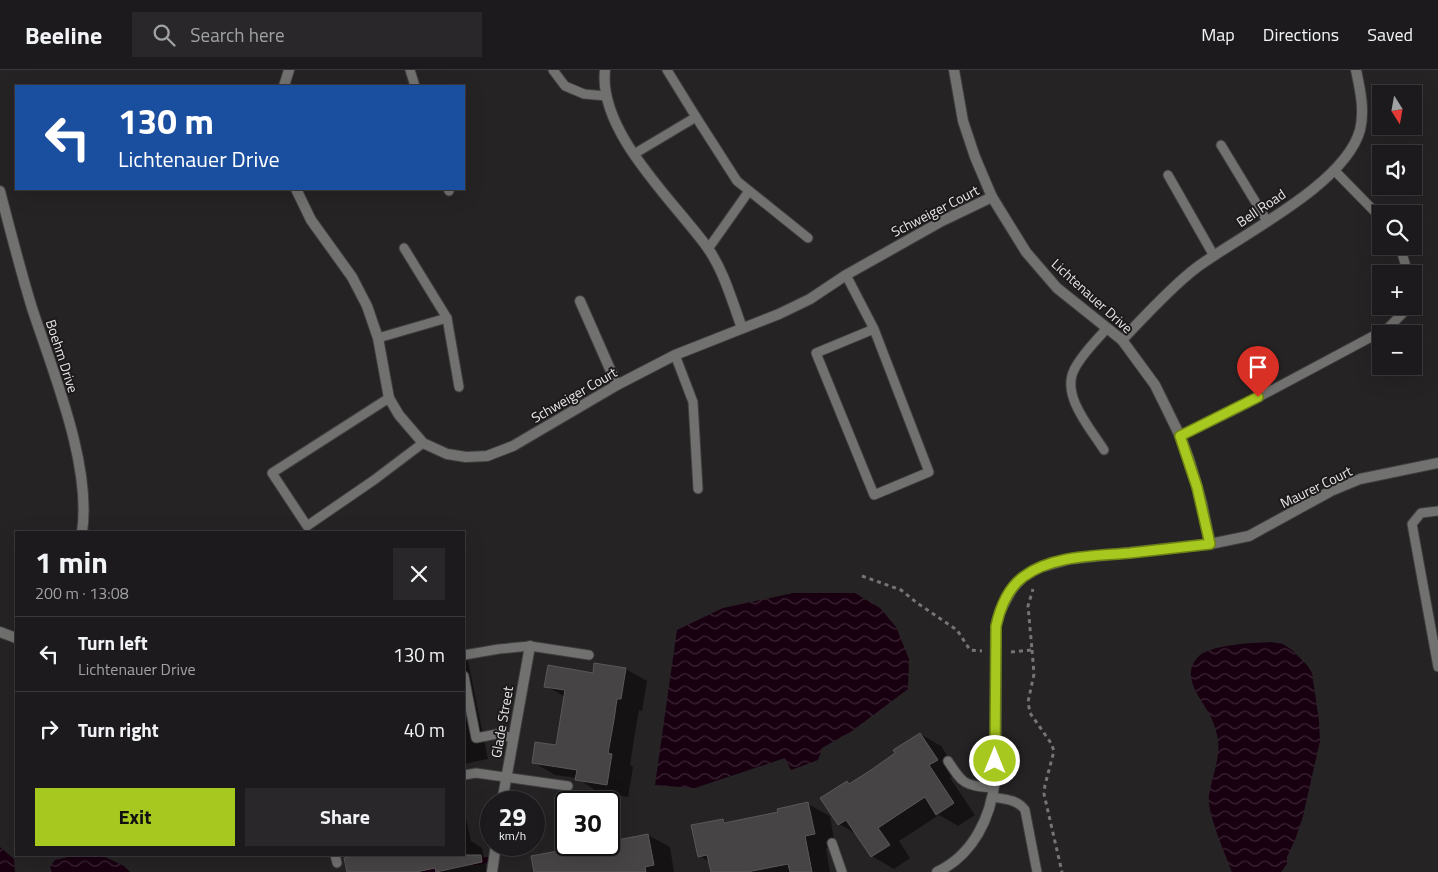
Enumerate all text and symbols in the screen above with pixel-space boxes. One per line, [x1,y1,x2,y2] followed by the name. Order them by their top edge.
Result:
[132,12,482,57] search box
[25,17,102,53] text: Beeline
[190,20,285,49] text: Search here
[150,21,178,49] icon: search
[1201,21,1235,48] text: Map
[1263,21,1339,48] text: Directions
[1367,21,1413,48] text: Saved
[1372,85,1422,135] north arrow
[1372,85,1422,375] map controls
[118,94,214,148] text: 130 m
[35,105,100,170] icon: left
[118,142,280,176] text: Lichtenauer Drive
[1372,145,1422,195] button: sound
[887,179,982,242] street label: Schweiger Court
[1232,183,1290,232] street label: Bell Road
[1372,205,1422,255] button: search
[1047,253,1138,338] street label: Lichtenauer Drive
[1372,265,1422,315] button: +
[41,316,84,395] street label: Boehm Drive
[1372,325,1422,375] button: −
[1237,346,1279,397] pin
[1244,353,1272,381] icon: arrive
[527,361,621,428] street label: Schweiger Court
[1276,460,1355,513] street label: Maurer Court
[35,539,108,585] text: 1 min
[393,548,445,600] button: close
[35,581,129,605] text: 200 m · 13:08
[78,628,148,657] text: Turn left
[35,640,63,668] icon: left
[393,640,445,669] text: 130 m
[78,657,196,681] text: Lichtenauer Drive
[485,684,518,759] street label: Glade Street
[35,715,63,743] icon: right
[78,715,159,744] text: Turn right
[404,715,445,744] text: 40 m
[968,734,1020,786] position arrow
[35,788,235,846] button: Exit
[245,788,445,846] button: Share
[555,791,620,856] speed limit sign: 30
[498,798,527,836] text: 29
[499,826,526,845] text: km/h

